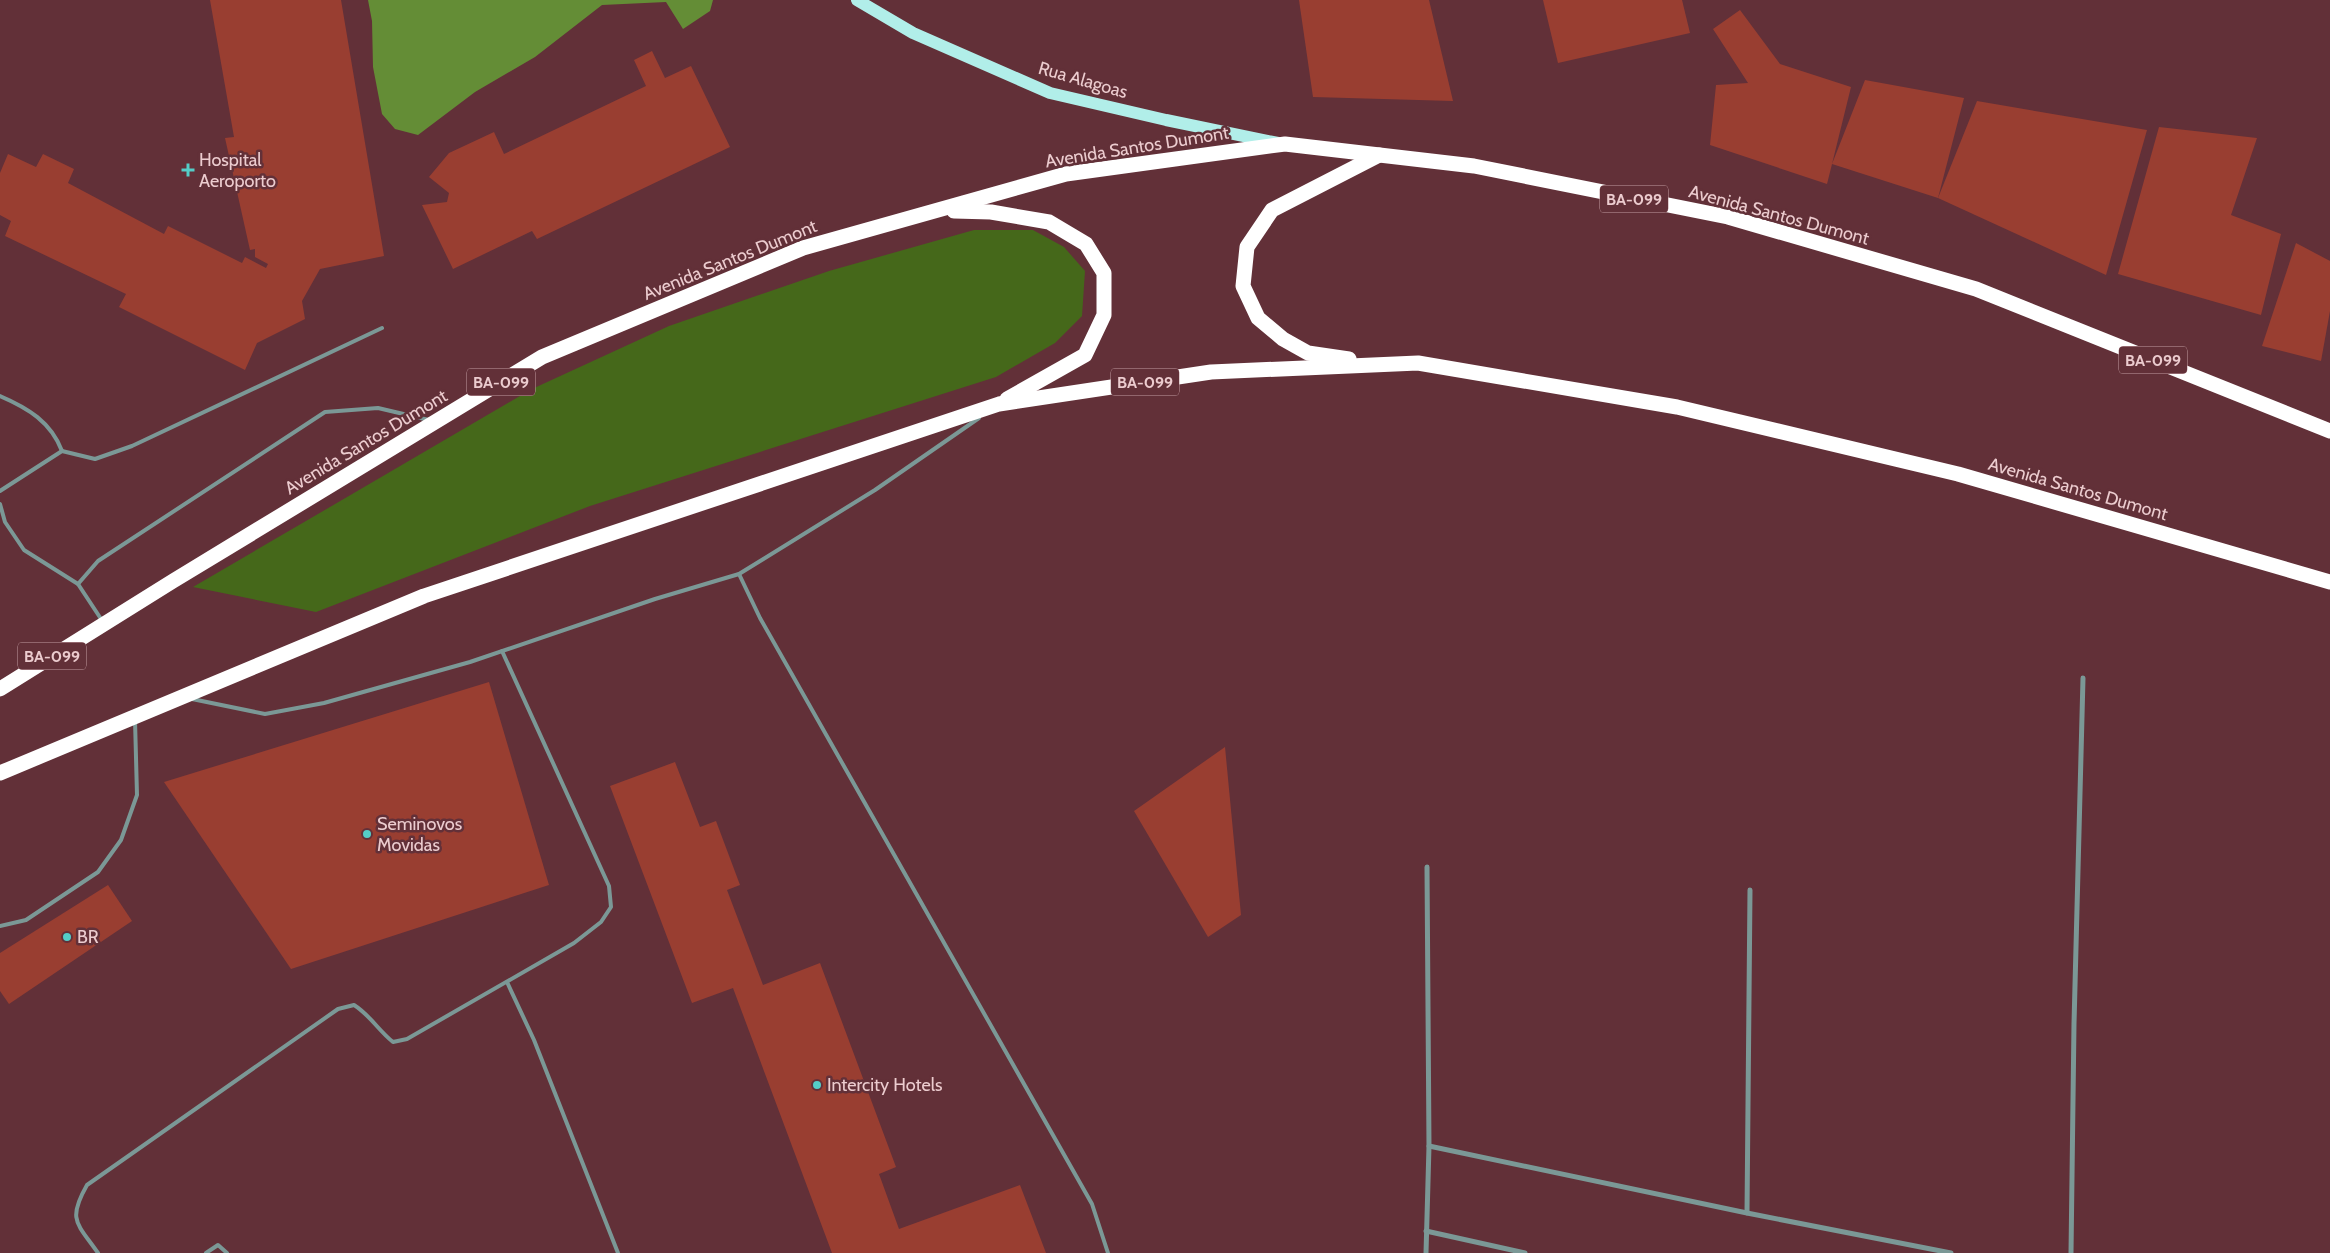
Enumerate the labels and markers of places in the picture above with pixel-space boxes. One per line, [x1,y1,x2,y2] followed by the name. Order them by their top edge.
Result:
[199,149,276,192] place label: Hospital Aeroporto
[181,163,195,177] marker: Hospital Aeroporto
[377,813,462,856] place label: Seminovos Movidas
[361,828,373,840] marker: Seminovos Movidas
[77,926,99,948] place label: BR
[61,931,73,943] marker: BR
[827,1074,942,1096] place label: Intercity Hotels
[811,1079,823,1091] marker: Intercity Hotels

